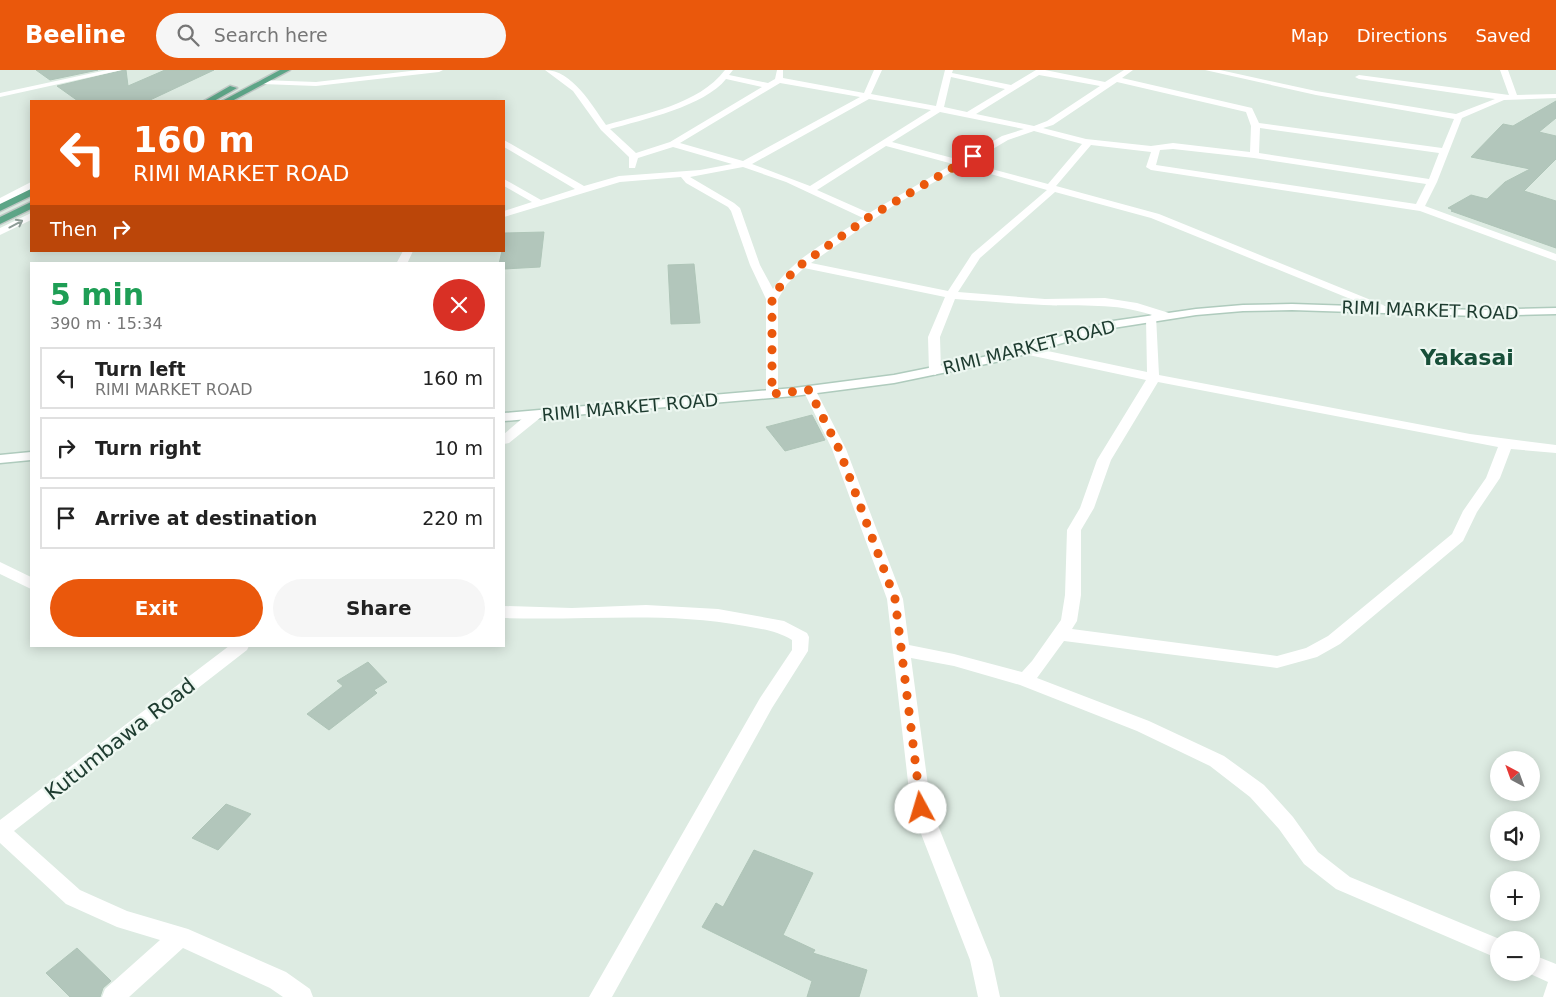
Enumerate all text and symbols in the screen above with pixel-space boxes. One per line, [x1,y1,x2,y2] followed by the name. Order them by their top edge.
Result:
[156,13,506,58] search box
[25,21,126,49] text: Beeline
[174,21,202,49] icon: search
[214,24,328,46] text: Search here
[1291,25,1329,46] text: Map
[1357,25,1447,46] text: Directions
[1475,25,1531,46] text: Saved
[50,120,115,185] icon: left
[133,120,255,160] text: 160 m
[952,135,994,177] pin
[959,142,987,170] icon: arrive
[133,161,350,186] text: RIMI MARKET ROAD
[107,215,135,243] icon: right
[50,218,97,240] text: Then
[8,219,23,229] one-way arrow
[50,277,144,312] text: 5 min
[433,279,485,331] button: close
[1341,296,1519,324] street label: RIMI MARKET ROAD
[50,314,163,333] text: 390 m · 15:34
[941,315,1117,379] street label: RIMI MARKET ROAD
[1419,345,1514,370] district label: Yakasai
[95,358,186,380] text: Turn left
[52,364,80,392] icon: left
[422,367,483,389] text: 160 m
[95,380,252,399] text: RIMI MARKET ROAD
[541,389,719,425] street label: RIMI MARKET ROAD
[52,434,80,462] icon: right
[95,437,201,459] text: Turn right
[434,437,483,459] text: 10 m
[52,504,80,532] icon: arrive
[95,507,317,529] text: Arrive at destination
[422,507,483,529] text: 220 m
[50,579,263,637] button: Exit
[273,579,485,637] button: Share
[40,673,200,805] street label: Kutumbawa Road
[1490,751,1540,801] north arrow
[1490,751,1540,981] map controls
[894,781,946,833] position arrow
[1490,811,1540,861] button: sound
[1490,871,1540,921] button: +
[1490,931,1540,981] button: −

